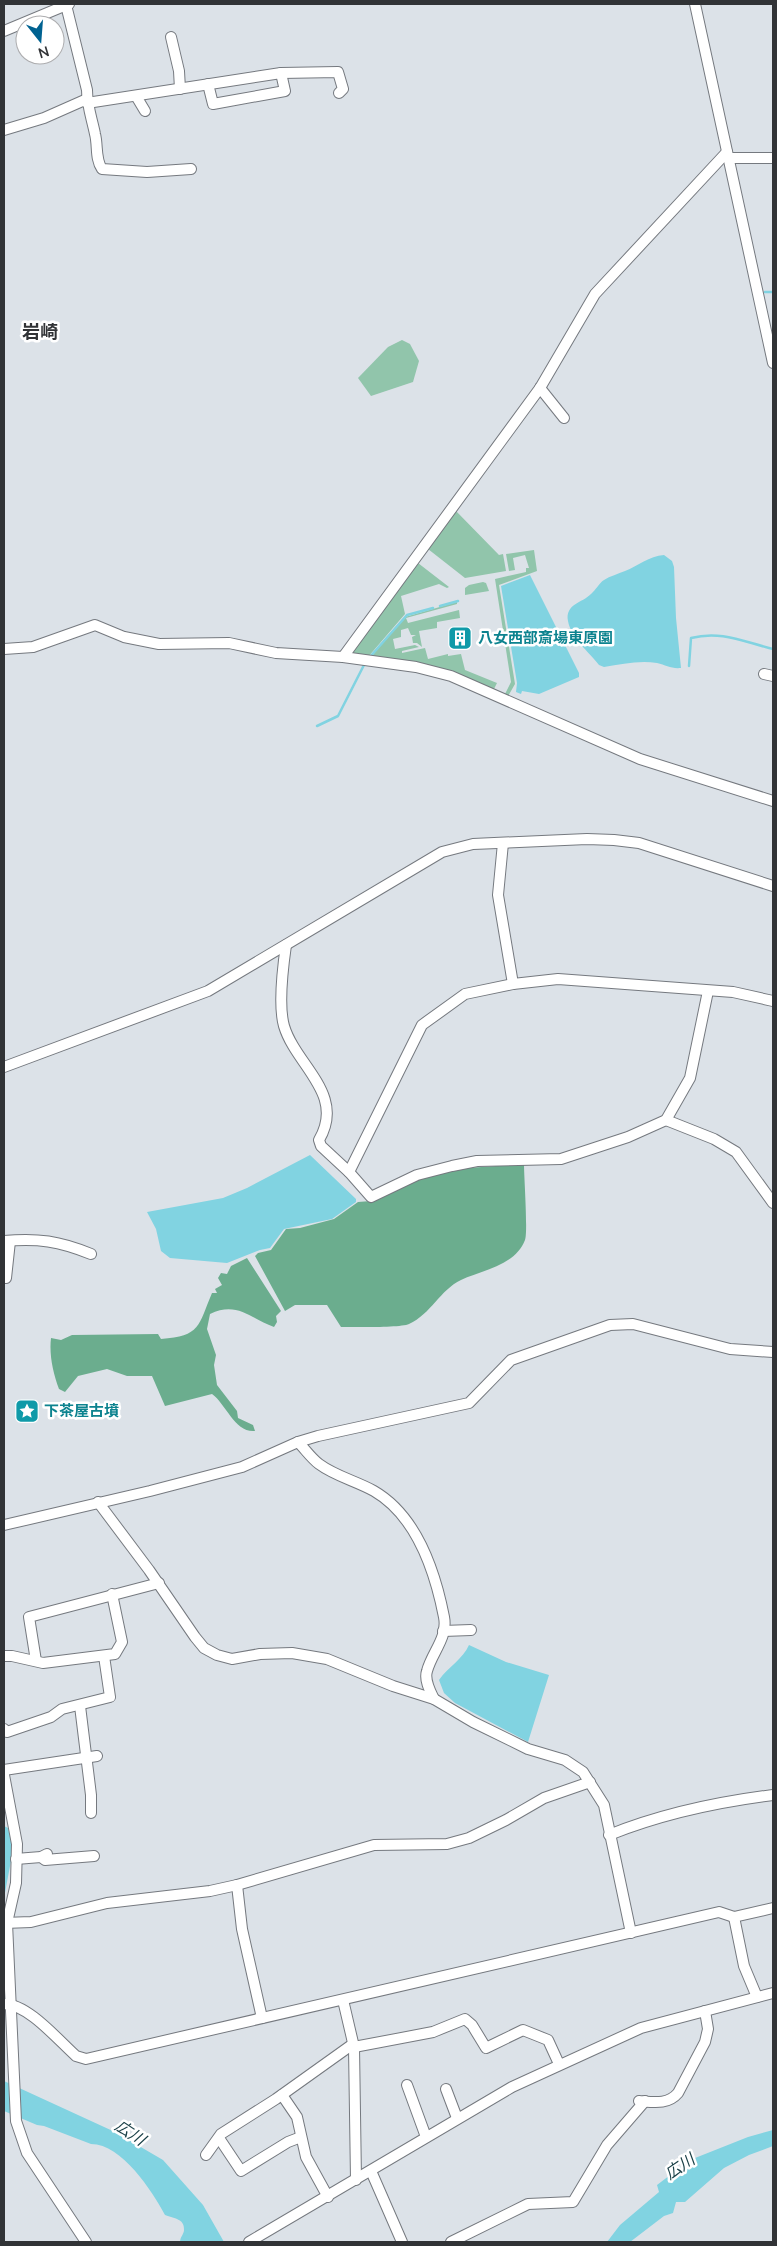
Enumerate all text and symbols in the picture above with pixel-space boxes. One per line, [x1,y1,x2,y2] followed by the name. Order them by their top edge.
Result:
[15,15,65,65] north arrow
[36,41,51,63] text: N
[22,320,58,344] district label: 岩崎
[447,625,473,651] building icon: 八女西部斎場東原園
[478,628,613,648] place label: 八女西部斎場東原園
[14,1398,40,1424] place icon: 下茶屋古墳
[44,1401,119,1421] place label: 下茶屋古墳
[111,2115,151,2152] water label: 広川
[661,2148,701,2185] water label: 広川

